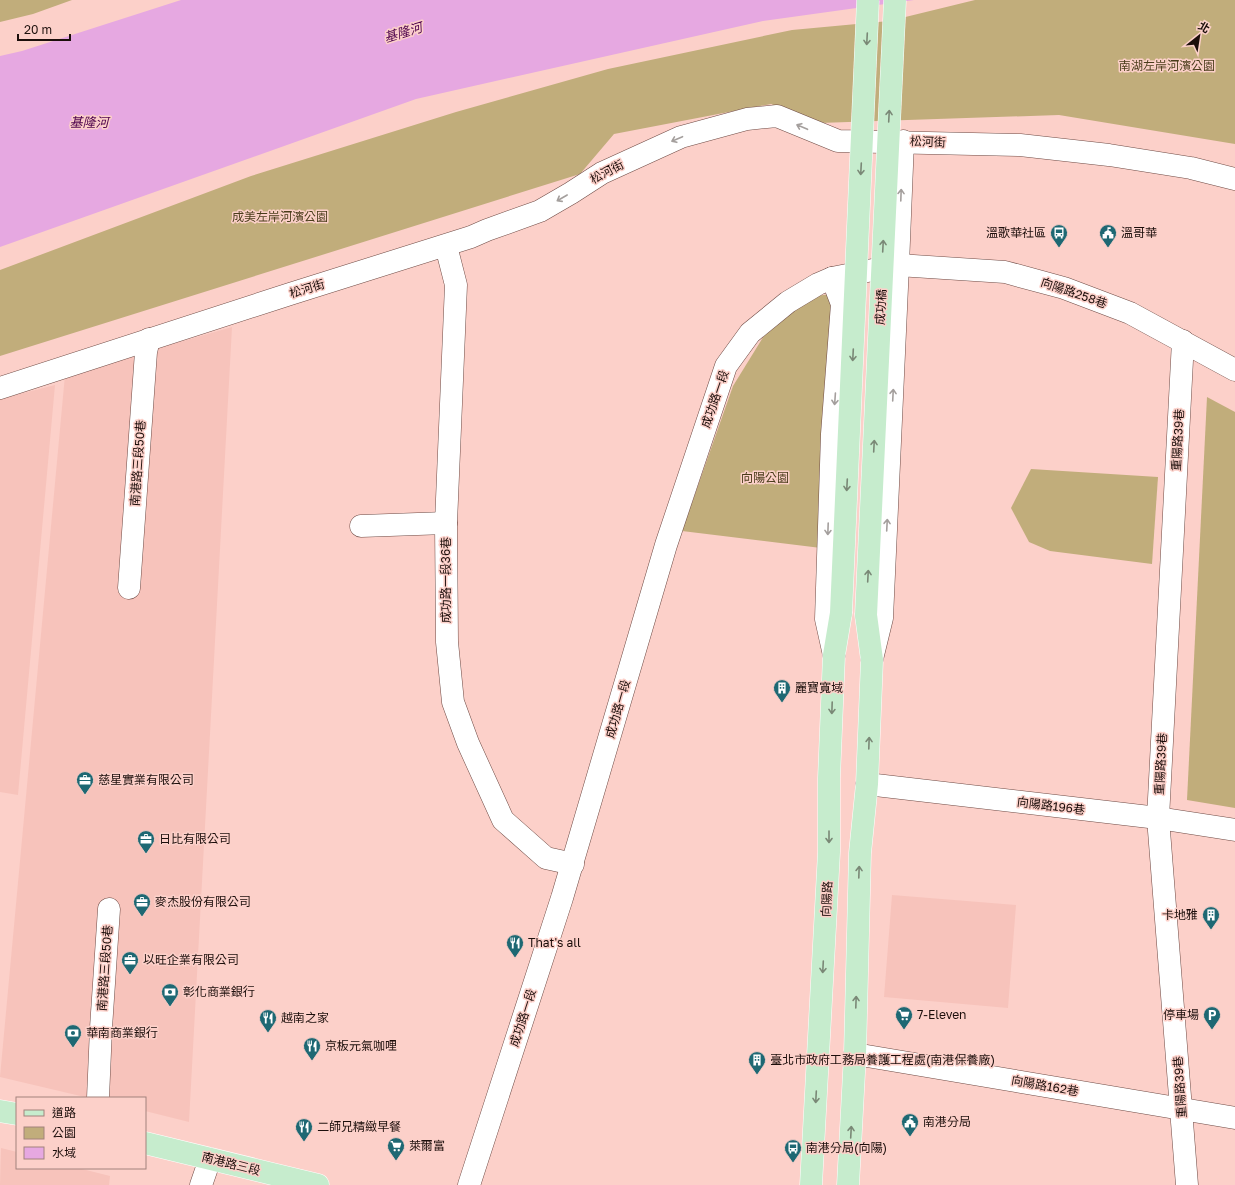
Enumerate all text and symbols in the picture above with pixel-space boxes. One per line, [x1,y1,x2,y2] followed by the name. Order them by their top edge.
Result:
[18,16,70,42] scale bar
[1179,16,1219,56] north arrow
[382,18,427,45] water label: 基隆河
[1196,19,1212,35] text: 北
[24,22,52,37] text: 20 m
[863,32,870,45] one-way arrow
[1119,58,1215,73] park label: 南湖左岸河濱公園
[886,110,893,123] one-way arrow
[69,114,111,130] water label: 基隆河
[796,122,808,130] one-way arrow
[910,133,946,150] street label: 松河街
[671,135,683,143] one-way arrow
[587,156,626,187] street label: 松河街
[857,162,865,175] one-way arrow
[897,189,904,202] one-way arrow
[556,195,568,203] one-way arrow
[232,209,328,224] park label: 成美左岸河濱公園
[1049,223,1069,248] bus stop icon: 溫歌華社區
[1098,223,1118,248] public building icon: 溫哥華
[986,225,1046,240] place label: 溫歌華社區
[1121,225,1157,240] place label: 溫哥華
[880,240,887,253] one-way arrow
[1039,274,1109,311] street label: 向陽路258巷
[287,276,326,301] street label: 松河街
[872,289,889,325] street label: 成功橋
[849,348,856,361] one-way arrow
[698,368,731,430] street label: 成功路一段
[889,389,896,402] one-way arrow
[831,392,838,405] one-way arrow
[1168,408,1187,471] street label: 重陽路39巷
[127,419,148,507] street label: 南港路三段50巷
[870,440,878,453] one-way arrow
[741,470,789,485] park label: 向陽公園
[843,478,851,491] one-way arrow
[883,519,890,532] one-way arrow
[824,522,832,535] one-way arrow
[438,537,453,623] street label: 成功路一段36巷
[864,570,872,583] one-way arrow
[602,678,633,740] street label: 成功路一段
[772,678,792,703] building icon: 麗寶寬域
[795,680,843,695] place label: 麗寶寬域
[828,701,836,714] one-way arrow
[1151,732,1170,795] street label: 重陽路39巷
[865,737,872,750] one-way arrow
[75,770,95,795] office icon: 慈星實業有限公司
[98,772,194,787] place label: 慈星實業有限公司
[1016,794,1086,817] street label: 向陽路196巷
[136,829,156,854] office icon: 日比有限公司
[825,830,833,843] one-way arrow
[159,831,231,846] place label: 日比有限公司
[856,866,863,879] one-way arrow
[818,881,835,917] street label: 向陽路
[132,892,152,917] office icon: 麥杰股份有限公司
[155,894,251,909] place label: 麥杰股份有限公司
[1201,905,1221,930] building icon: 卡地雅
[1162,907,1198,922] place label: 卡地雅
[94,924,115,1012] street label: 南港路三段50巷
[505,933,525,958] restaurant icon: That's all
[528,935,581,950] place label: That's all
[120,950,140,975] office icon: 以旺企業有限公司
[143,952,239,967] place label: 以旺企業有限公司
[819,960,826,973] one-way arrow
[160,982,180,1007] bank icon: 彰化商業銀行
[183,984,255,999] place label: 彰化商業銀行
[506,987,539,1049] street label: 成功路一段
[852,996,860,1009] one-way arrow
[894,1005,914,1030] supermarket icon: 7-Eleven
[1202,1005,1222,1030] parking icon: 停車場
[917,1007,967,1022] place label: 7-Eleven
[1163,1007,1199,1022] place label: 停車場
[258,1008,278,1033] restaurant icon: 越南之家
[281,1010,329,1025] place label: 越南之家
[63,1023,83,1048] bank icon: 華南商業銀行
[86,1025,158,1040] place label: 華南商業銀行
[302,1036,322,1061] restaurant icon: 京板元氣咖哩
[325,1038,397,1053] place label: 京板元氣咖哩
[747,1050,767,1075] building icon: 臺北市政府工務局養護工程處(南港保養廠)
[770,1052,995,1067] place label: 臺北市政府工務局養護工程處(南港保養廠)
[1170,1055,1189,1119] street label: 重陽路39巷
[1010,1072,1080,1099] street label: 向陽路162巷
[812,1090,819,1103] one-way arrow
[16,1097,146,1169] legend
[52,1105,76,1120] text: 道路
[900,1112,920,1137] public building icon: 南港分局
[923,1114,971,1129] place label: 南港分局
[294,1117,314,1142] restaurant icon: 二師兄精緻早餐
[317,1119,401,1134] place label: 二師兄精緻早餐
[52,1125,76,1140] text: 公園
[847,1126,854,1139] one-way arrow
[386,1136,406,1161] supermarket icon: 萊爾富
[409,1138,445,1153] place label: 萊爾富
[783,1138,803,1163] bus stop icon: 南港分局(向陽)
[806,1140,887,1155] place label: 南港分局(向陽)
[52,1145,76,1160] text: 水域
[200,1149,262,1178] street label: 南港路三段

